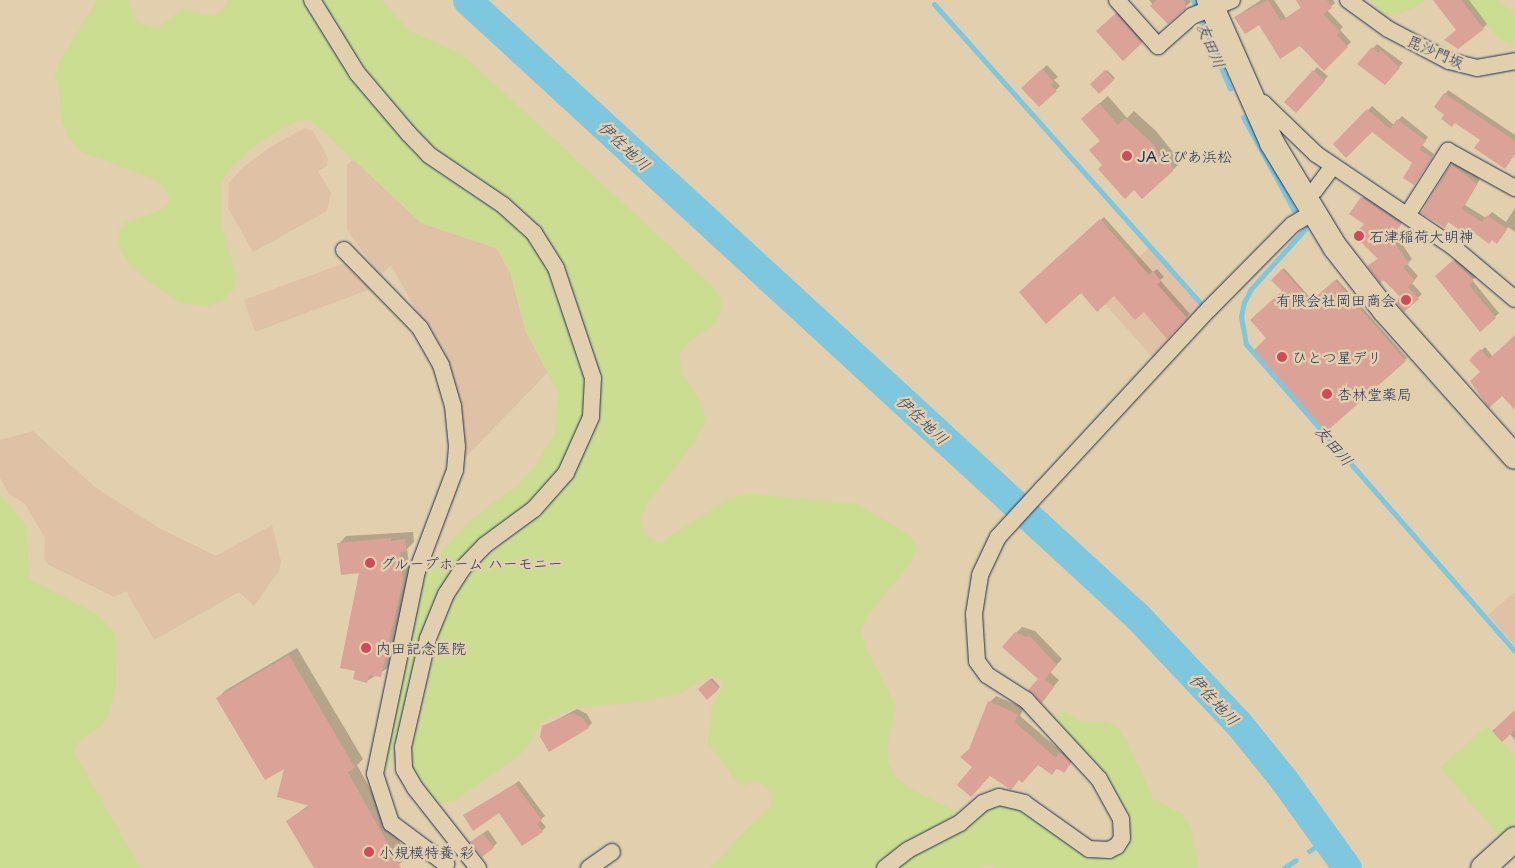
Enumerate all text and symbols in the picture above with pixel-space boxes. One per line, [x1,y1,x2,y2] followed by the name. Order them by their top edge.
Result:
[1194,19,1230,71] water label: 友田川
[1405,31,1467,71] street label: 毘沙門坂
[595,116,655,174] water label: 伊佐地川
[1137,147,1232,165] place label: JAとぴあ浜松
[1121,150,1133,162] marker: JAとぴあ浜松
[1369,227,1474,245] place label: 石津稲荷大明神
[1353,230,1365,242] marker: 石津稲荷大明神
[1276,291,1396,309] place label: 有限会社岡田商会
[1400,294,1412,306] marker: 有限会社岡田商会
[1292,348,1382,366] place label: ひとつ星デリ
[1276,351,1288,363] marker: ひとつ星デリ
[1337,385,1412,403] place label: 杏林堂薬局
[1321,388,1333,400] marker: 杏林堂薬局
[893,390,953,448] water label: 伊佐地川
[1312,421,1358,469] water label: 友田川
[380,554,565,572] place label: グループホーム ハーモニー
[364,557,376,569] marker: グループホーム ハーモニー
[376,639,466,657] place label: 内田記念医院
[360,642,372,654] marker: 内田記念医院
[1186,669,1244,729] water label: 伊佐地川
[379,843,474,861] place label: 小規模特養 彩
[363,846,375,858] marker: 小規模特養 彩

